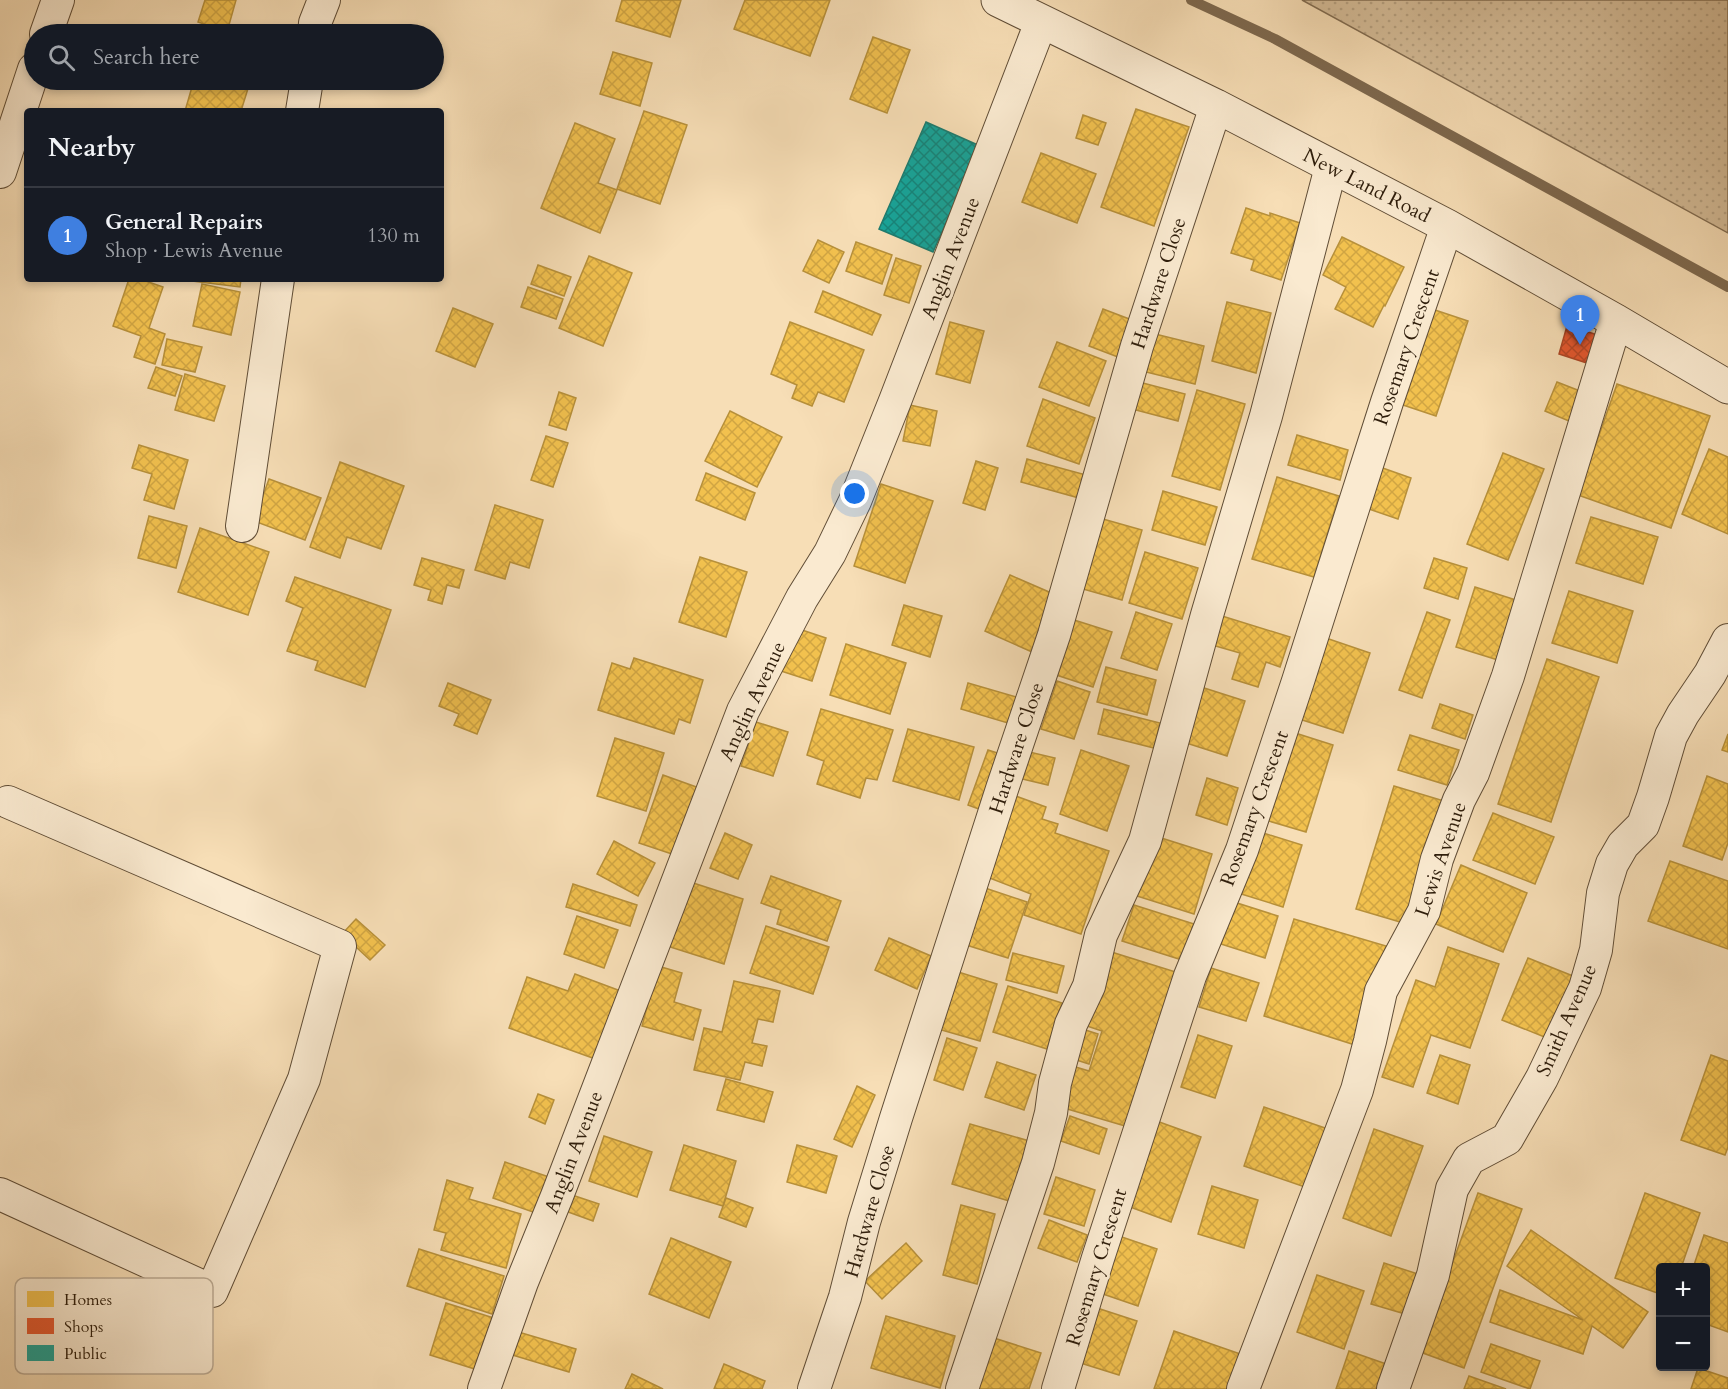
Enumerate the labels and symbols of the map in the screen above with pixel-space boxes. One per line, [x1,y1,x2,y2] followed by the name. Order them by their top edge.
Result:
[1298,142,1435,229] street label: New Land Road
[915,193,986,323] street label: Anglin Avenue
[1125,214,1192,352] street label: Hardware Close
[1367,265,1446,429] street label: Rosemary Crescent
[1560,296,1600,345] pin: 1
[840,479,869,508] your location
[713,637,792,765] street label: Anglin Avenue
[983,679,1050,817] street label: Hardware Close
[1214,726,1295,890] street label: Rosemary Crescent
[1408,798,1473,920] street label: Lewis Avenue
[1530,960,1603,1081] street label: Smith Avenue
[538,1087,609,1217] street label: Anglin Avenue
[838,1142,901,1281] street label: Hardware Close
[1060,1184,1133,1349] street label: Rosemary Crescent
[15,1278,213,1374] legend
[64,1289,112,1311] text: Homes
[64,1316,103,1338] text: Shops
[64,1343,107,1365] text: Public

